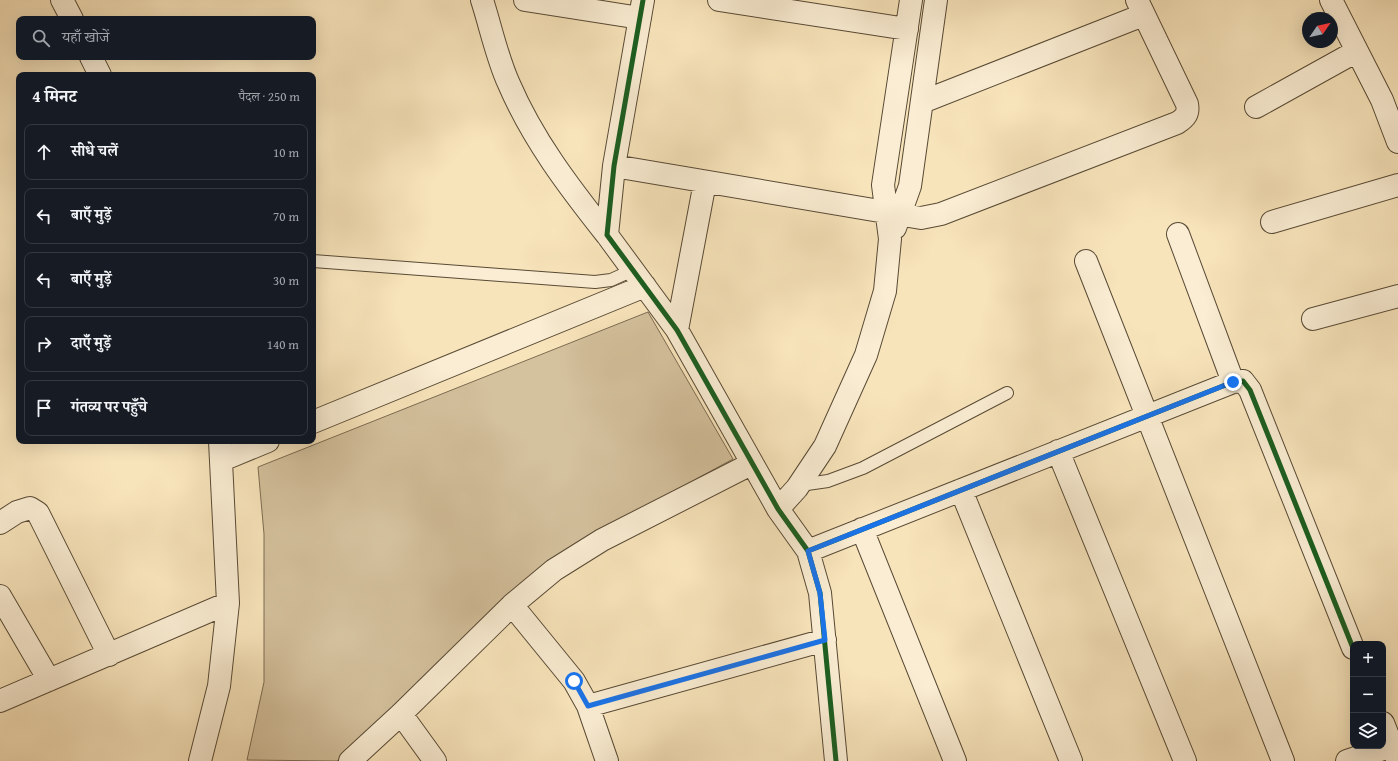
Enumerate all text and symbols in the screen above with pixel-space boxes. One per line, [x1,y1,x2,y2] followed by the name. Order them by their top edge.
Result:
[1302,12,1338,48] north arrow
[16,16,316,60] search box
[62,26,109,47] text: यहाँ खोजें
[30,27,52,49] icon: search
[32,83,77,108] text: 4 मिनट
[239,87,300,106] text: पैदल · 250 m
[71,140,118,161] text: सीधे चलें
[33,141,55,163] icon: ahead
[273,143,299,162] text: 10 m
[71,204,112,225] text: बाएँ मुड़ें
[33,205,55,227] icon: left
[273,207,299,226] text: 70 m
[71,268,112,289] text: बाएँ मुड़ें
[33,269,55,291] icon: left
[273,271,299,290] text: 30 m
[71,332,111,353] text: दाएँ मुड़ें
[33,333,55,355] icon: right
[267,335,299,354] text: 140 m
[1224,373,1242,391] route end
[71,396,147,417] text: गंतव्य पर पहुँचे
[33,397,55,419] icon: arrive
[1350,641,1386,749] map controls
[1350,641,1386,677] button: +
[565,672,583,690] route start
[1350,677,1386,713] button: −
[1350,713,1386,749] button: layers

